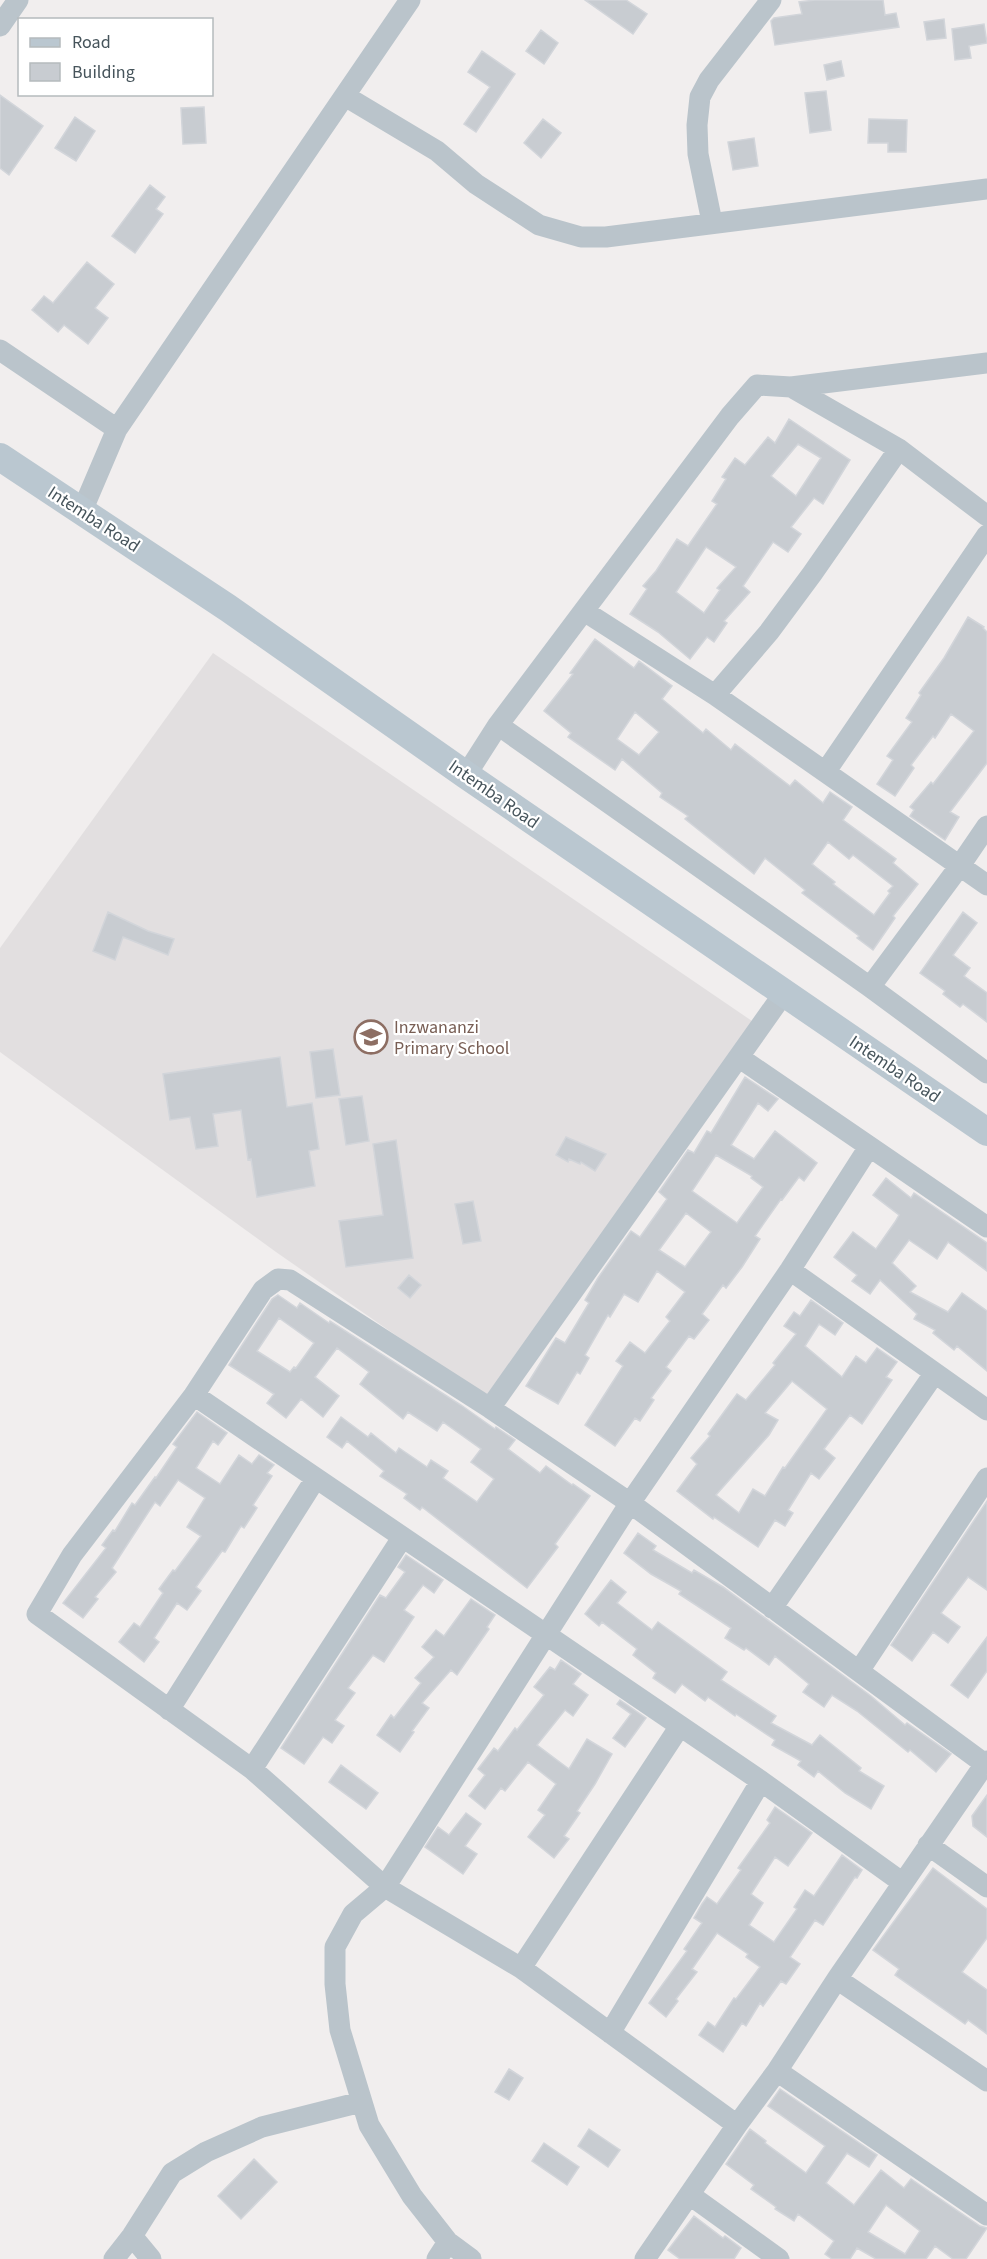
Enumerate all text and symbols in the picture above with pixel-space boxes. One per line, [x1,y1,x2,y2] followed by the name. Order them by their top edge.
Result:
[18,18,213,96] legend
[72,30,111,55] text: Road
[72,60,135,85] text: Building
[43,480,145,559] street label: Intemba Road
[443,754,544,835] street label: Intemba Road
[394,1015,509,1061] place label: Inzwananzi Primary School
[353,1019,389,1055] school or university icon: Inzwananzi Primary School
[844,1030,945,1109] street label: Intemba Road

